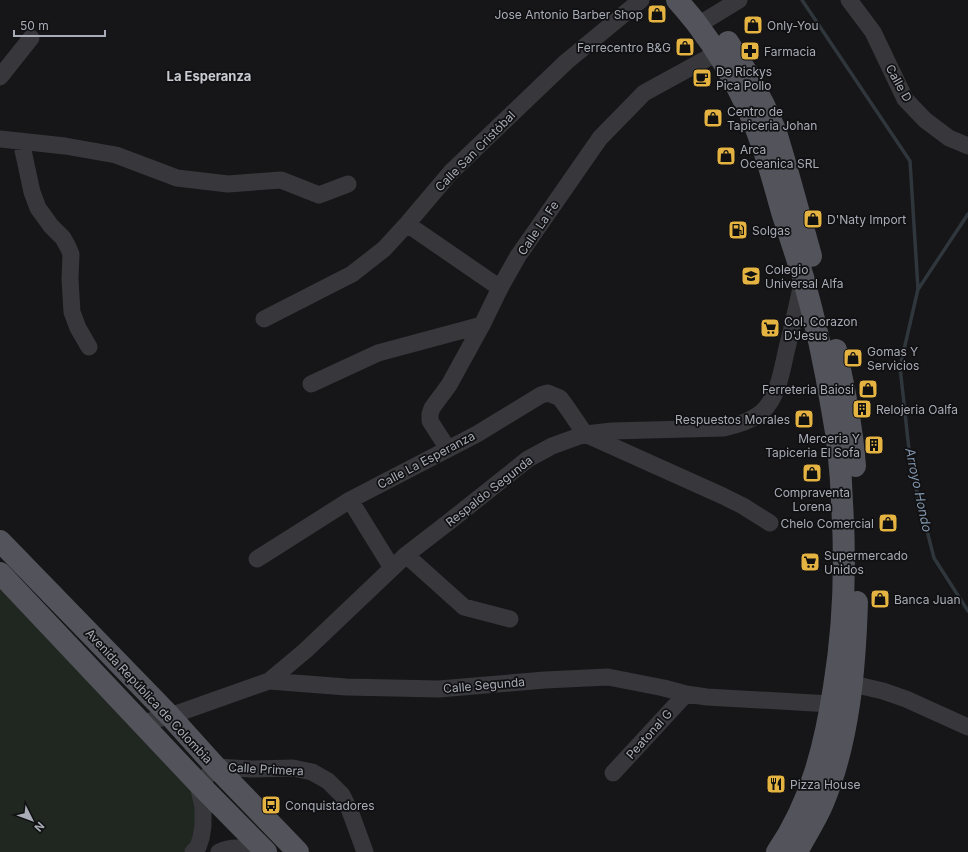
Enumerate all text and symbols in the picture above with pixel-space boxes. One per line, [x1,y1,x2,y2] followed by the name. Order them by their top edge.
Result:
[646,3,668,25] shop icon: Jose Antonio Barber Shop
[494,7,643,22] place label: Jose Antonio Barber Shop
[14,12,105,38] scale bar
[742,14,764,36] shop icon: Only-You
[20,18,49,33] text: 50 m
[767,18,819,33] place label: Only-You
[674,36,696,58] shop icon: Ferrecentro B&G
[577,40,671,55] place label: Ferrecentro B&G
[739,40,761,62] pharmacy icon: Farmacia
[764,44,816,59] place label: Farmacia
[883,62,915,104] street label: Calle D
[716,64,772,93] place label: De Rickys Pica Pollo
[691,67,713,89] cafe icon: De Rickys Pica Pollo
[167,68,251,84] district label: La Esperanza
[727,104,817,133] place label: Centro de Tapiceria Johan
[702,107,724,129] shop icon: Centro de Tapiceria Johan
[432,108,518,194] street label: Calle San Cristóbal
[740,142,819,171] place label: Arca Oceanica SRL
[715,145,737,167] shop icon: Arca Oceanica SRL
[514,198,562,258] street label: Calle La Fe
[802,208,824,230] shop icon: D'Naty Import
[827,212,906,227] place label: D'Naty Import
[727,219,749,241] fuel station icon: Solgas
[752,223,790,238] place label: Solgas
[765,262,843,291] place label: Colegio Universal Alfa
[740,265,762,287] school or university icon: Colegio Universal Alfa
[784,314,858,343] place label: Col. Corazon D'Jesus
[759,317,781,339] supermarket icon: Col. Corazon D'Jesus
[867,344,919,373] place label: Gomas Y Servicios
[842,347,864,369] shop icon: Gomas Y Servicios
[857,378,879,400] shop icon: Ferreteria Baiosi
[762,382,854,397] place label: Ferreteria Baiosi
[851,398,873,420] building icon: Relojeria Oalfa
[876,402,958,417] place label: Relojeria Oalfa
[793,408,815,430] shop icon: Respuestos Morales
[675,412,790,427] place label: Respuestos Morales
[375,428,477,492] street label: Calle La Esperanza
[765,431,860,460] place label: Merceria Y Tapiceria El Sofa
[863,434,885,456] building icon: Merceria Y Tapiceria El Sofa
[902,445,936,534] water label: Arroyo Hondo
[443,452,535,530] street label: Respaldo Segunda
[801,462,823,484] shop icon: Compraventa Lorena
[774,485,850,514] place label: Compraventa Lorena
[877,512,899,534] shop icon: Chelo Comercial
[780,516,874,531] place label: Chelo Comercial
[824,548,908,577] place label: Supermercado Unidos
[799,551,821,573] supermarket icon: Supermercado Unidos
[869,588,891,610] shop icon: Banca Juan
[894,592,961,607] place label: Banca Juan
[82,625,216,767] street label: Avenida República de Colombia
[442,674,526,696] street label: Calle Segunda
[623,706,675,762] street label: Peatonal G
[228,760,304,778] street label: Calle Primera
[765,773,787,795] restaurant icon: Pizza House
[790,777,860,792] place label: Pizza House
[260,794,282,816] bus stop icon: Conquistadores
[285,798,375,813] place label: Conquistadores
[12,800,52,840] north arrow
[31,819,47,834] text: N

